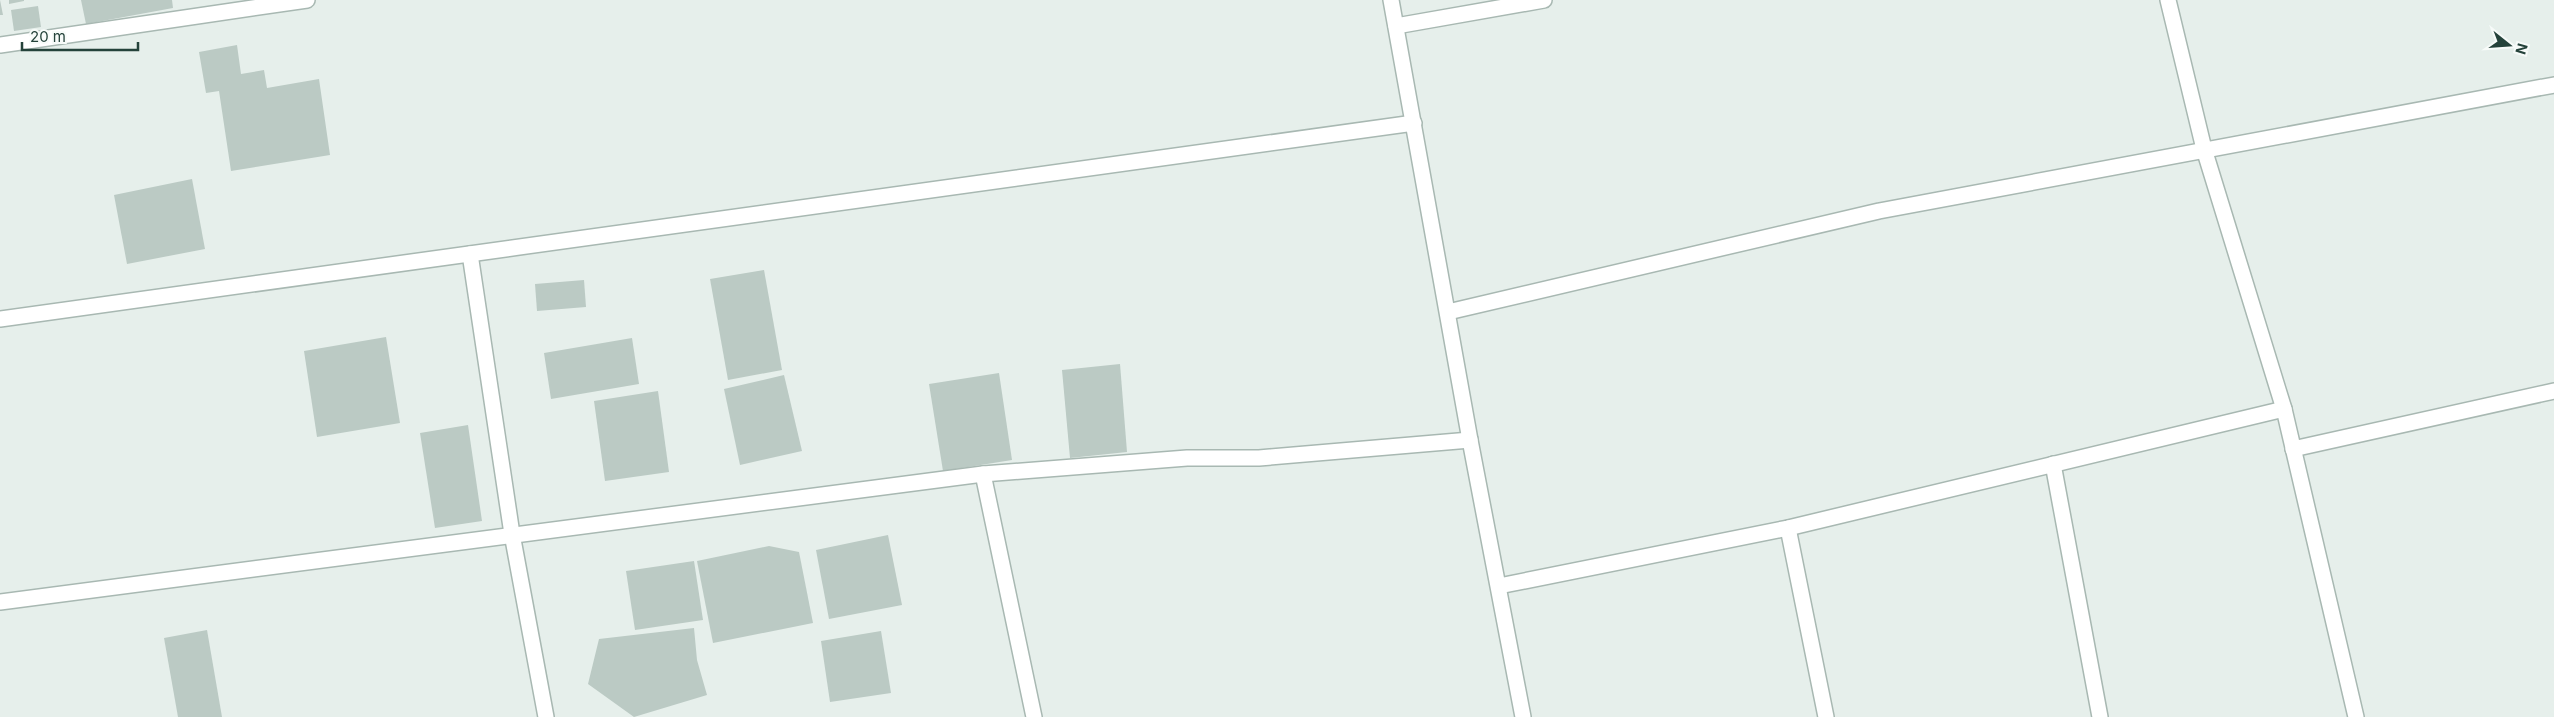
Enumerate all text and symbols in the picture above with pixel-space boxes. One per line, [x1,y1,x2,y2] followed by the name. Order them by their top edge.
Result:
[22,20,139,52] scale bar
[2484,20,2534,70] north arrow
[30,27,66,46] text: 20 m
[2512,41,2532,57] text: N

